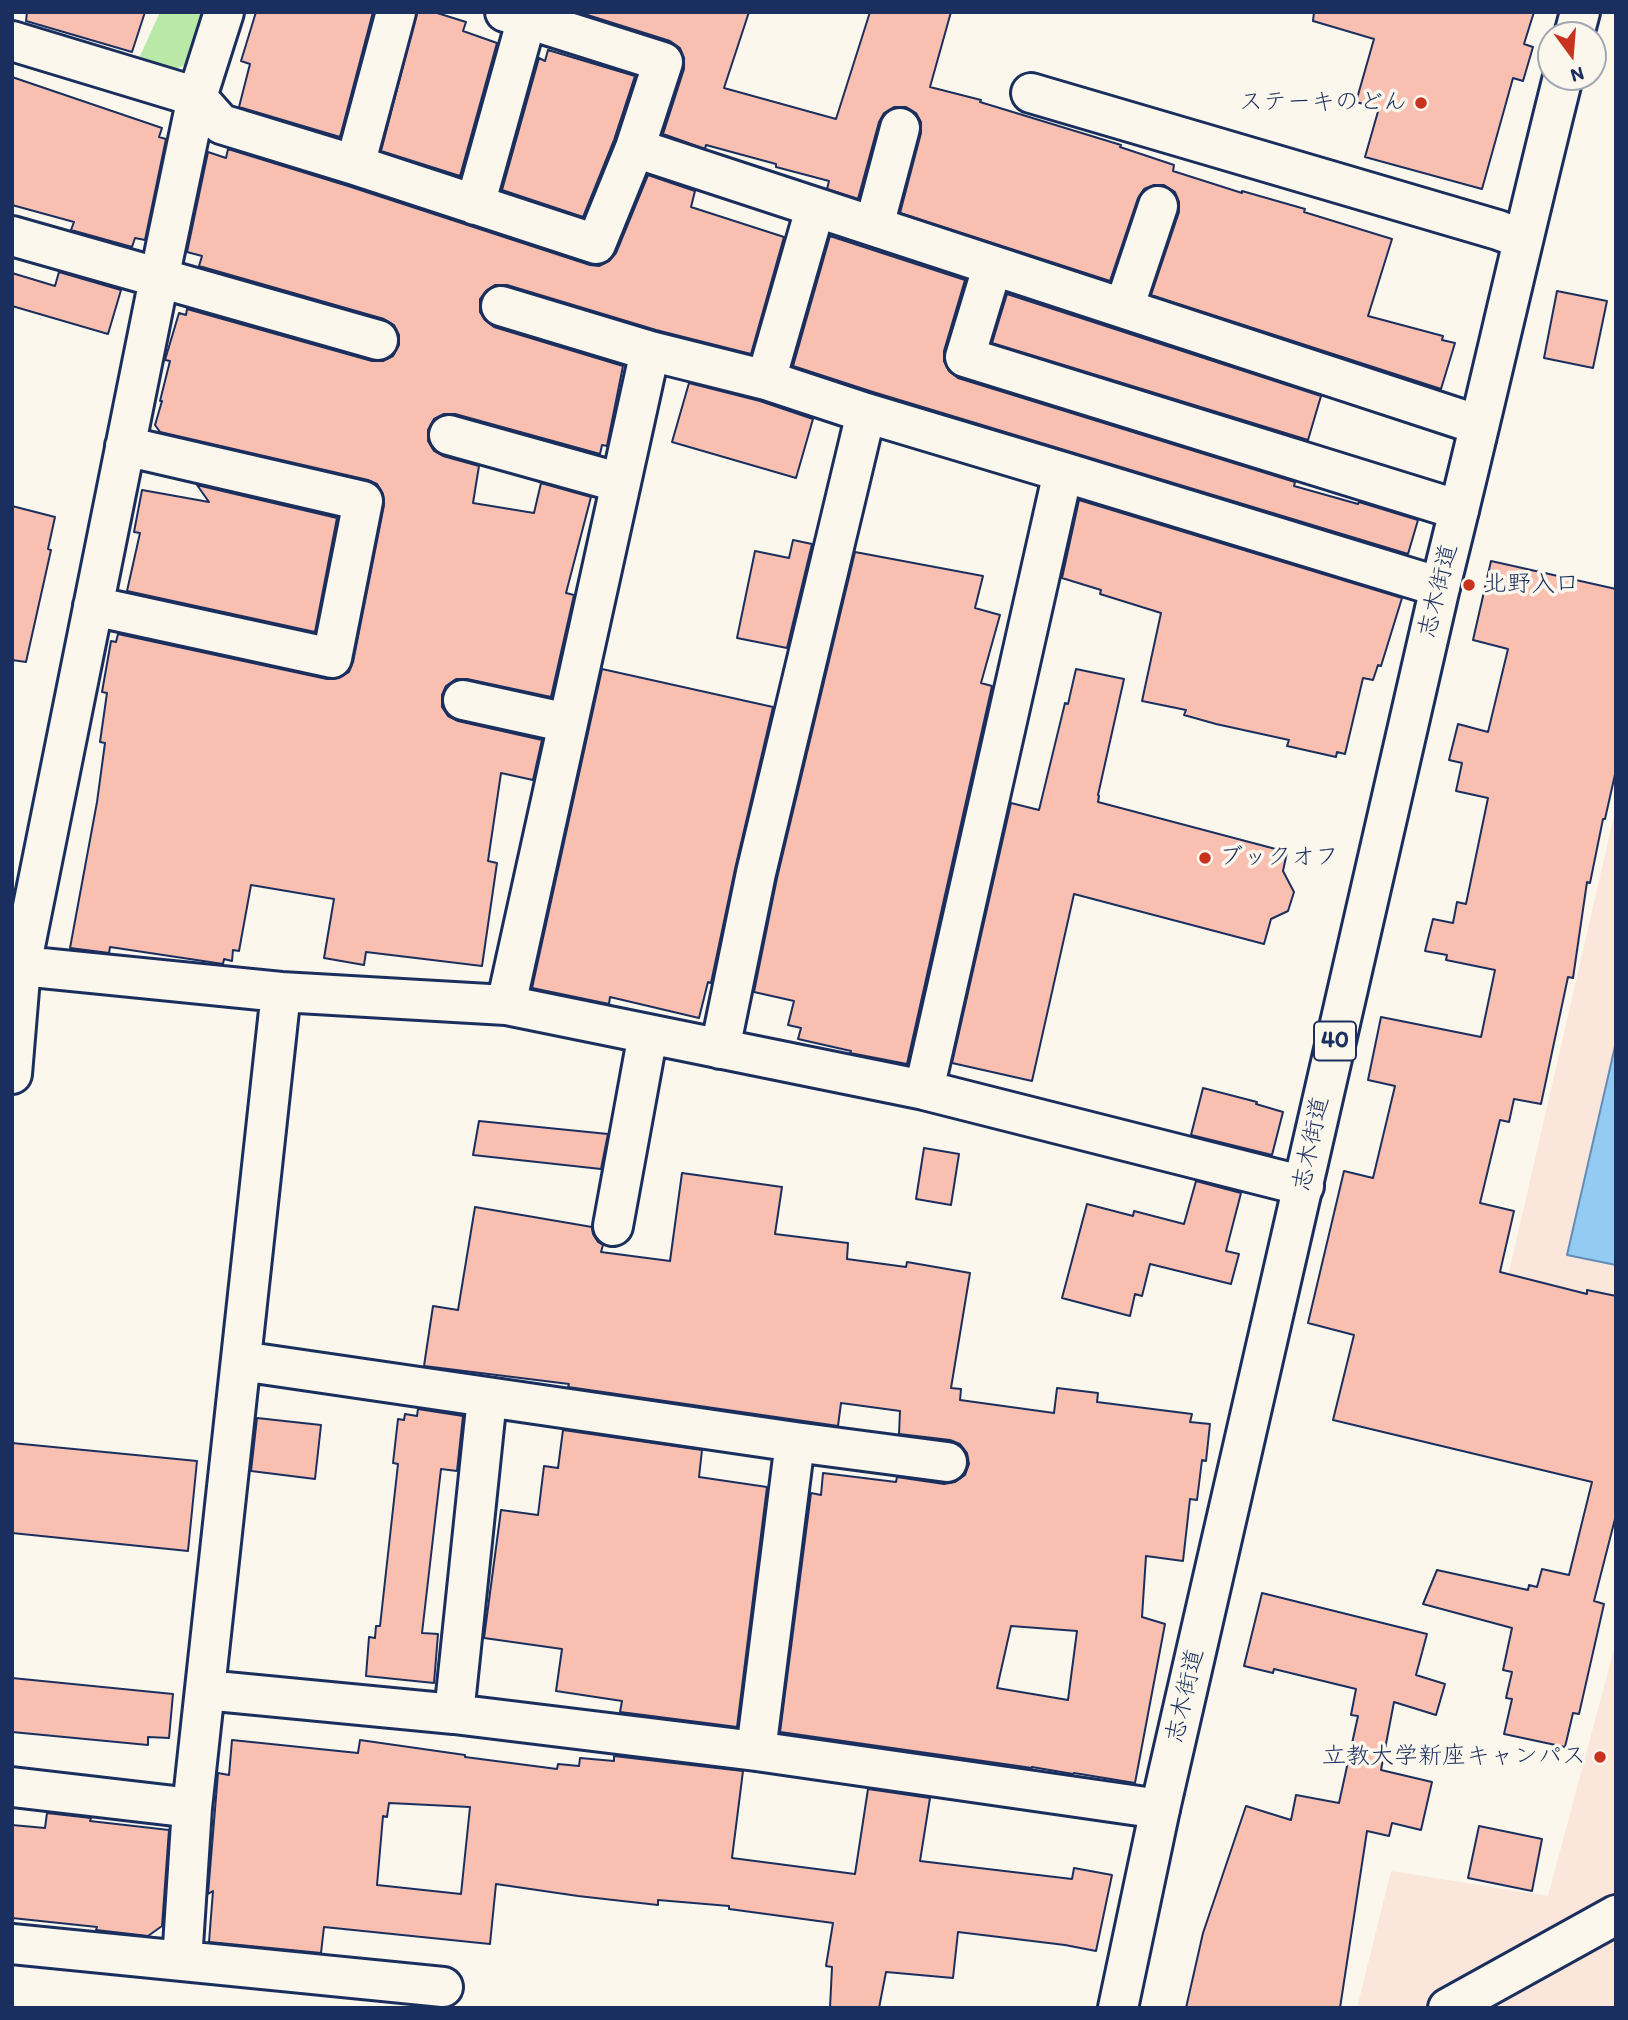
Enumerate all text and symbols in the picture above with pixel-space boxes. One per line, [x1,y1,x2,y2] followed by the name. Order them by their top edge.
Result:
[1537,21,1607,91] north arrow
[1568,62,1587,88] text: N
[1239,89,1407,117] place label: ステーキのどん
[1413,95,1429,111] marker: ステーキのどん
[1413,541,1465,641] street label: 志木街道
[1483,571,1579,599] place label: 北野入口
[1461,577,1477,593] marker: 北野入口
[1219,844,1339,872] place label: ブックオフ
[1197,850,1213,866] marker: ブックオフ
[1314,1022,1356,1060] road number: 40
[1288,1094,1336,1194] street label: 志木街道
[1161,1646,1211,1746] street label: 志木街道
[1322,1743,1586,1771] place label: 立教大学新座キャンパス
[1592,1749,1608,1765] marker: 立教大学新座キャンパス

